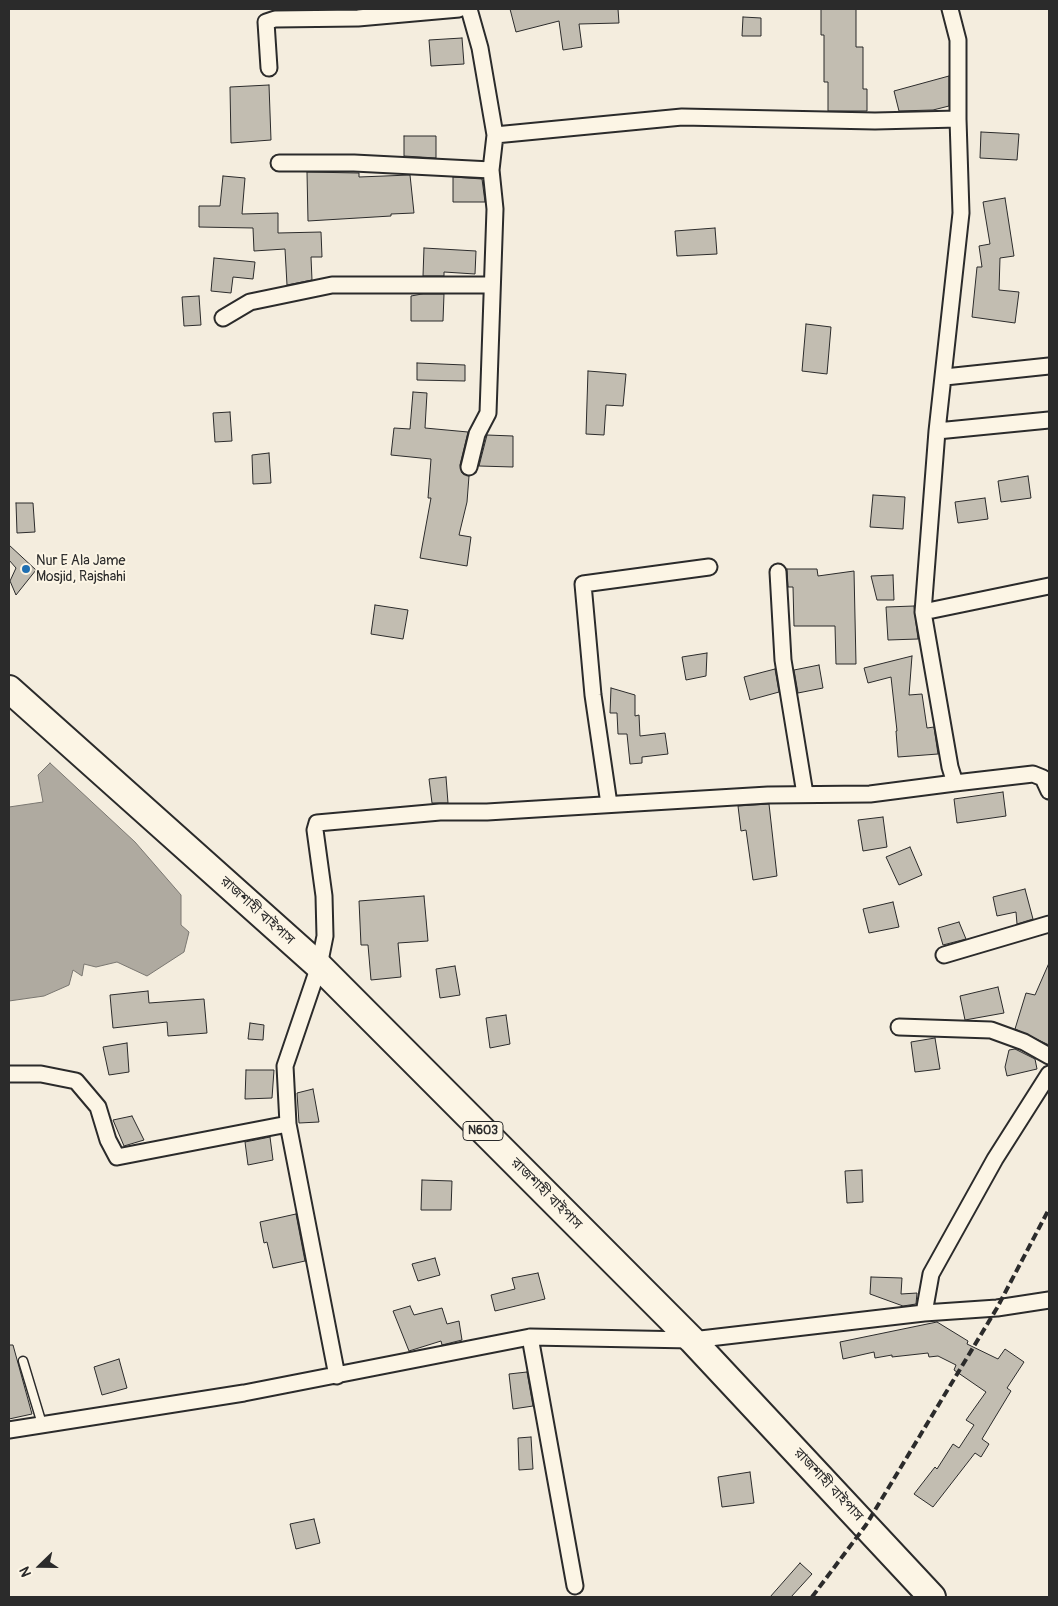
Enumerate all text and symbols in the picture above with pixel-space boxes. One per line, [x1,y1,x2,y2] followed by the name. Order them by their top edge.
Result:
[36,553,125,586] place label: Nur E Ala Jame Mosjid, Rajshahi
[20,563,32,575] marker: Nur E Ala Jame Mosjid, Rajshahi
[217,873,297,949] street label: রাজশাহী বাইপাস
[463,1122,503,1140] road number: N603
[507,1155,585,1233] street label: রাজশাহী বাইপাস
[790,1445,866,1525] street label: রাজশাহী বাইপাস
[15,1541,65,1591] north arrow
[16,1564,35,1579] text: N

